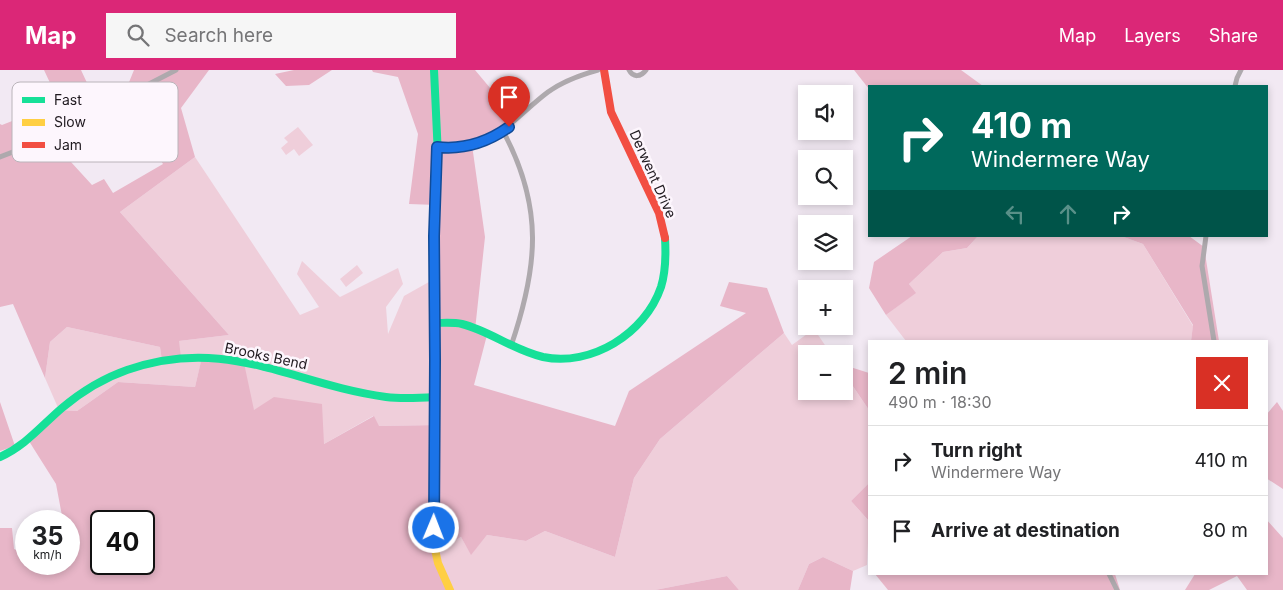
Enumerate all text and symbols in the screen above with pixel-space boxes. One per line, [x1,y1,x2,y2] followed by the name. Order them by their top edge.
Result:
[106,13,456,58] search box
[25,21,76,50] text: Map
[124,21,152,49] icon: search
[164,24,273,47] text: Search here
[1059,25,1096,46] text: Map
[1124,25,1181,46] text: Layers
[1209,25,1258,46] text: Share
[488,76,530,127] pin
[12,82,178,162] legend
[495,83,523,111] icon: arrive
[798,85,853,400] map controls
[798,85,853,140] button: sound
[54,91,82,108] text: Fast
[971,104,1072,146] text: 410 m
[888,105,953,170] icon: right
[54,113,86,130] text: Slow
[626,127,680,220] street label: Derwent Drive
[54,136,82,153] text: Jam
[971,146,1150,172] text: Windermere Way
[798,150,853,205] button: search
[1001,200,1029,228] icon: left
[1054,200,1082,228] icon: ahead
[1107,200,1135,228] icon: right
[798,215,853,270] button: layers
[798,280,853,335] button: +
[223,338,309,373] street label: Brooks Bend
[798,345,853,400] button: −
[888,355,967,391] text: 2 min
[1196,357,1248,409] button: close
[888,392,991,412] text: 490 m · 18:30
[931,439,1022,462] text: Turn right
[888,447,916,475] icon: right
[1194,449,1248,472] text: 410 m
[931,462,1061,482] text: Windermere Way
[407,501,459,553] position arrow
[90,510,155,575] speed limit sign: 40
[888,517,916,545] icon: arrive
[931,519,1120,542] text: Arrive at destination
[1202,519,1248,542] text: 80 m
[31,521,64,551] text: 35
[33,547,62,562] text: km/h

